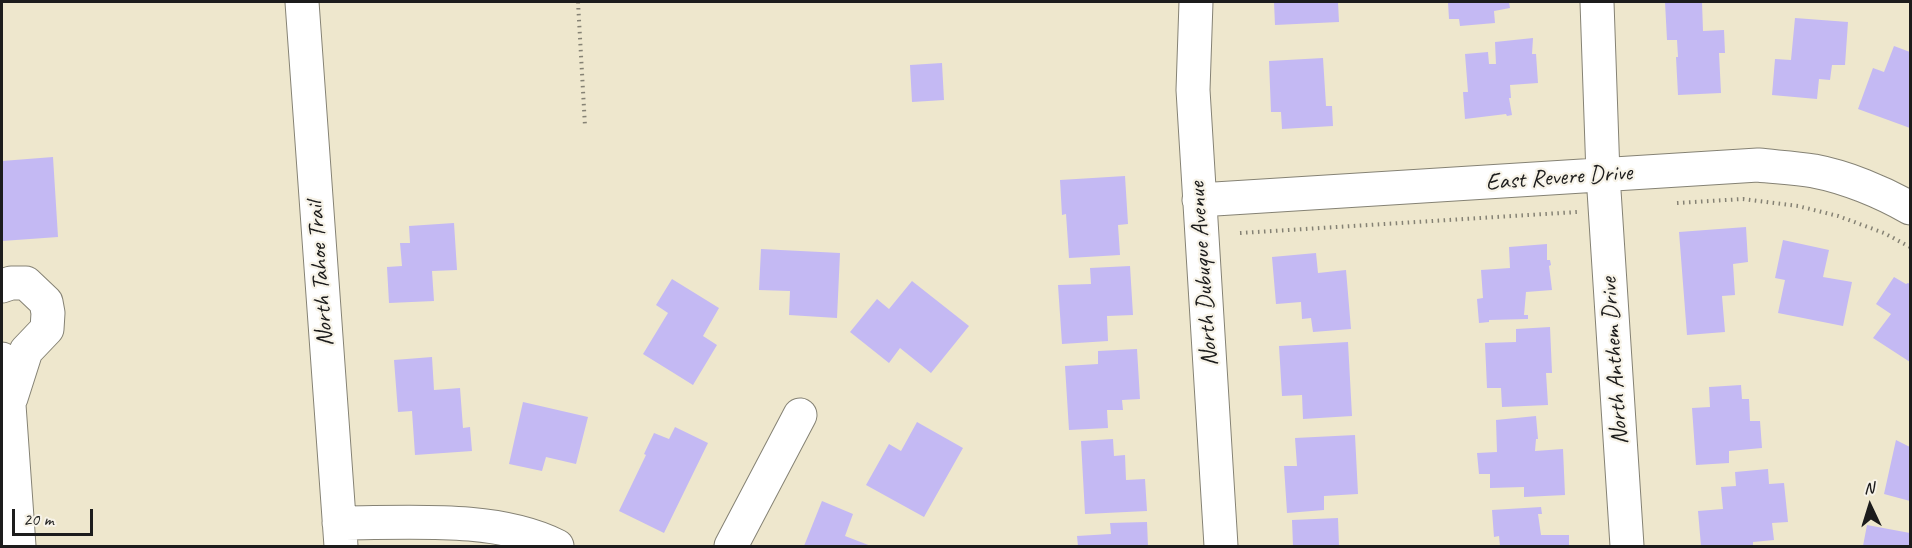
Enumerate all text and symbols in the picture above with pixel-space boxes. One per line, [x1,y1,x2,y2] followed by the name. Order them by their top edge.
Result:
[1485,159,1633,197] street label: East Revere Drive
[1183,181,1225,367] street label: North Dubuque Avenue
[302,201,340,347] street label: North Tahoe Trail
[1595,276,1635,446] street label: North Anthem Drive
[1840,476,1900,536] north arrow
[1863,478,1874,498] text: N
[15,497,96,535] scale bar
[23,508,54,530] text: 20 m

